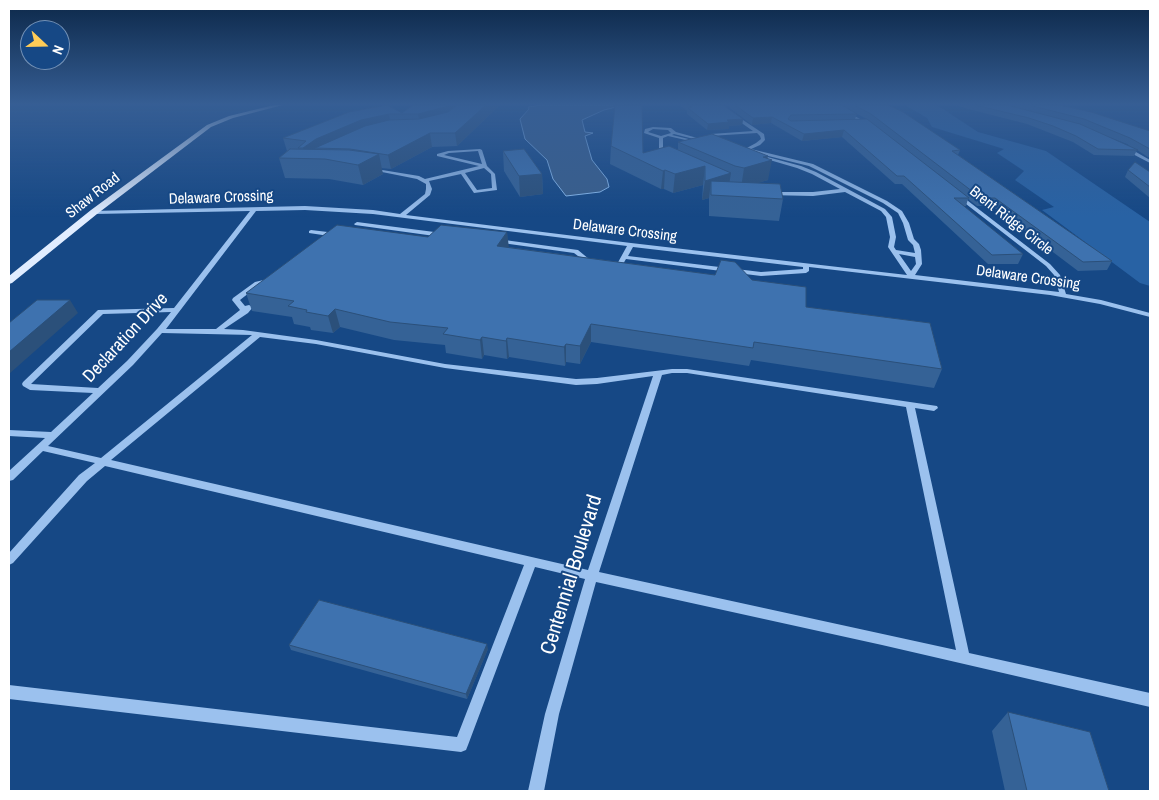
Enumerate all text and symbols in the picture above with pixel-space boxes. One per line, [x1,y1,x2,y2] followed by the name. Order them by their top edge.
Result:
[20,20,70,70] north arrow
[48,43,68,57] text: N
[62,169,124,223] street label: Shaw Road
[966,183,1056,259] street label: Brent Ridge Circle
[168,187,274,209] street label: Delaware Crossing
[572,216,678,246] street label: Delaware Crossing
[975,262,1081,294] street label: Delaware Crossing
[79,289,173,387] street label: Declaration Drive
[536,492,608,658] street label: Centennial Boulevard

